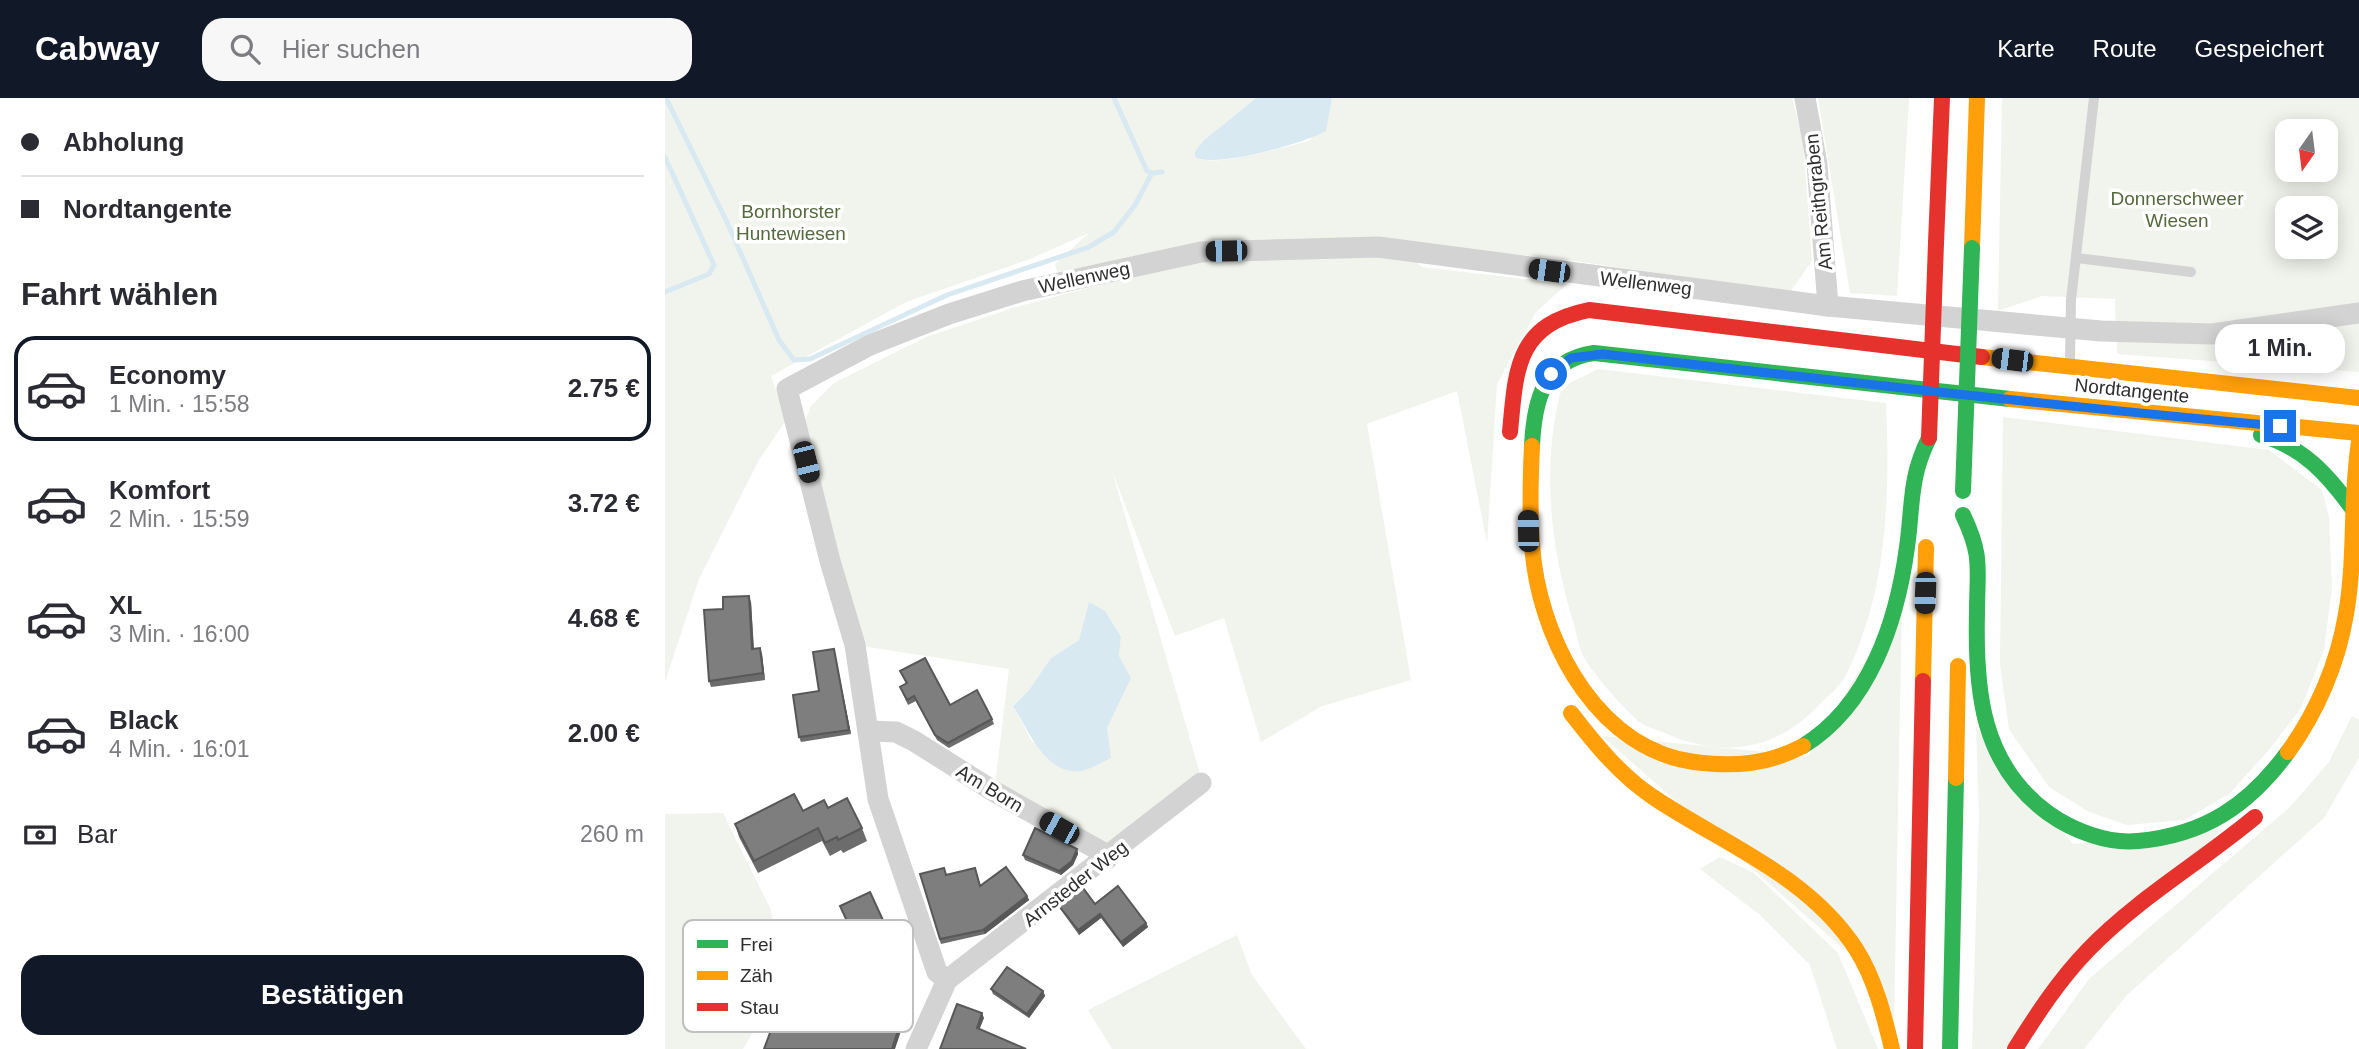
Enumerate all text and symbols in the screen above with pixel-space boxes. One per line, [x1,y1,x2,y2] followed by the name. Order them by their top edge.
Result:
[202,18,692,81] search box
[35,30,160,67] text: Cabway
[226,30,264,68] icon: search
[282,34,420,64] text: Hier suchen
[1997,35,2055,62] text: Karte
[2093,35,2157,62] text: Route
[2195,35,2324,62] text: Gespeichert
[2275,119,2338,182] north arrow
[2275,119,2338,259] map controls
[63,127,184,157] text: Abholung
[1801,133,1836,271] street label: Am Reithgraben
[2110,188,2244,231] park label: Donnerschweer Wiesen
[63,194,232,224] text: Nordtangente
[2275,196,2338,259] button: layers
[736,201,846,244] park label: Bornhorster Huntewiesen
[1205,240,1248,262] car
[1037,258,1132,297] street label: Wellenweg
[1527,258,1572,284] car
[1599,267,1693,300] street label: Wellenweg
[21,276,218,312] text: Fahrt wählen
[2215,324,2345,374] callout: 1 Min.
[2247,335,2313,361] text: 1 Min.
[1990,347,2035,373] car
[25,357,88,420] icon: car
[1535,358,1567,390] route start
[109,360,226,390] text: Economy
[568,373,640,403] text: 2.75 €
[2074,374,2190,407] street label: Nordtangente
[109,391,250,417] text: 1 Min. · 15:58
[2264,410,2296,442] route end
[791,439,822,485] car
[25,472,88,535] icon: car
[109,475,210,505] text: Komfort
[568,488,640,518] text: 3.72 €
[109,506,250,532] text: 2 Min. · 15:59
[1518,510,1539,552] car
[1914,572,1937,614] car
[25,587,88,650] icon: car
[109,590,142,620] text: XL
[568,603,640,633] text: 4.68 €
[109,621,250,647] text: 3 Min. · 16:00
[25,702,88,765] icon: car
[109,705,178,735] text: Black
[568,718,640,748] text: 2.00 €
[109,736,250,762] text: 4 Min. · 16:01
[953,760,1027,816] street label: Am Born
[1036,809,1083,847] car
[21,816,59,854] icon: cash
[77,819,117,849] text: Bar
[580,821,644,847] text: 260 m
[1019,836,1132,931] street label: Arnsteder Weg
[683,920,913,1032] legend
[740,934,773,955] text: Frei
[21,955,644,1035] button: Bestätigen
[740,965,773,986] text: Zäh
[740,997,779,1018] text: Stau

